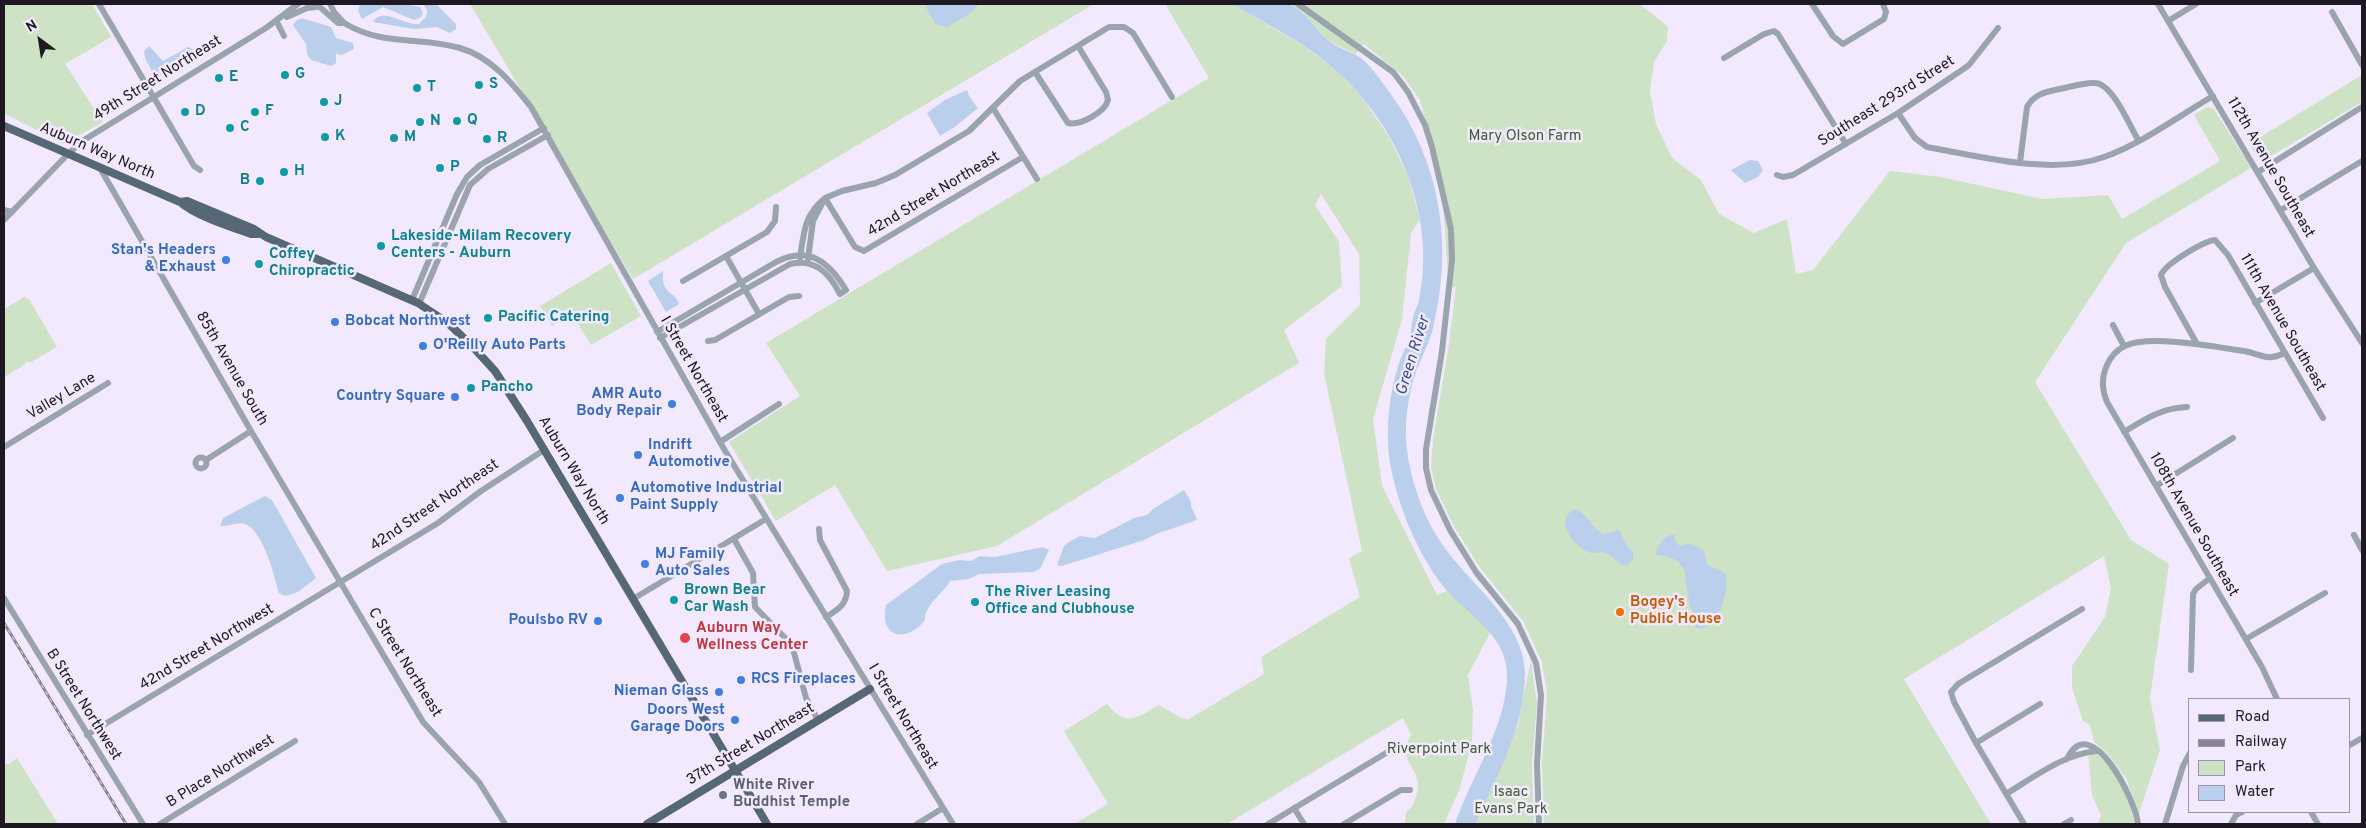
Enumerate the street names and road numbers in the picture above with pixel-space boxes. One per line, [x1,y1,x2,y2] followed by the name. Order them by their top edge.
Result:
[91,32,225,126] street label: 49th Street Northeast
[1815,53,1959,151] street label: Southeast 293rd Street
[2222,94,2318,242] street label: 112th Avenue Southeast
[37,120,157,184] street label: Auburn Way North
[864,148,1004,242] street label: 42nd Street Northeast
[2235,251,2329,395] street label: 111th Avenue Southeast
[191,309,271,429] street label: 85th Avenue South
[655,314,731,426] street label: I Street Northeast
[24,369,100,425] street label: Valley Lane
[533,413,613,529] street label: Auburn Way North
[2144,450,2242,600] street label: 108th Avenue Southeast
[367,456,503,556] street label: 42nd Street Northeast
[137,601,277,695] street label: 42nd Street Northwest
[363,605,445,721] street label: C Street Northeast
[41,646,125,764] street label: B Street Northwest
[863,661,941,773] street label: I Street Northeast
[684,700,818,790] street label: 37th Street Northeast
[164,732,278,812] street label: B Place Northwest

